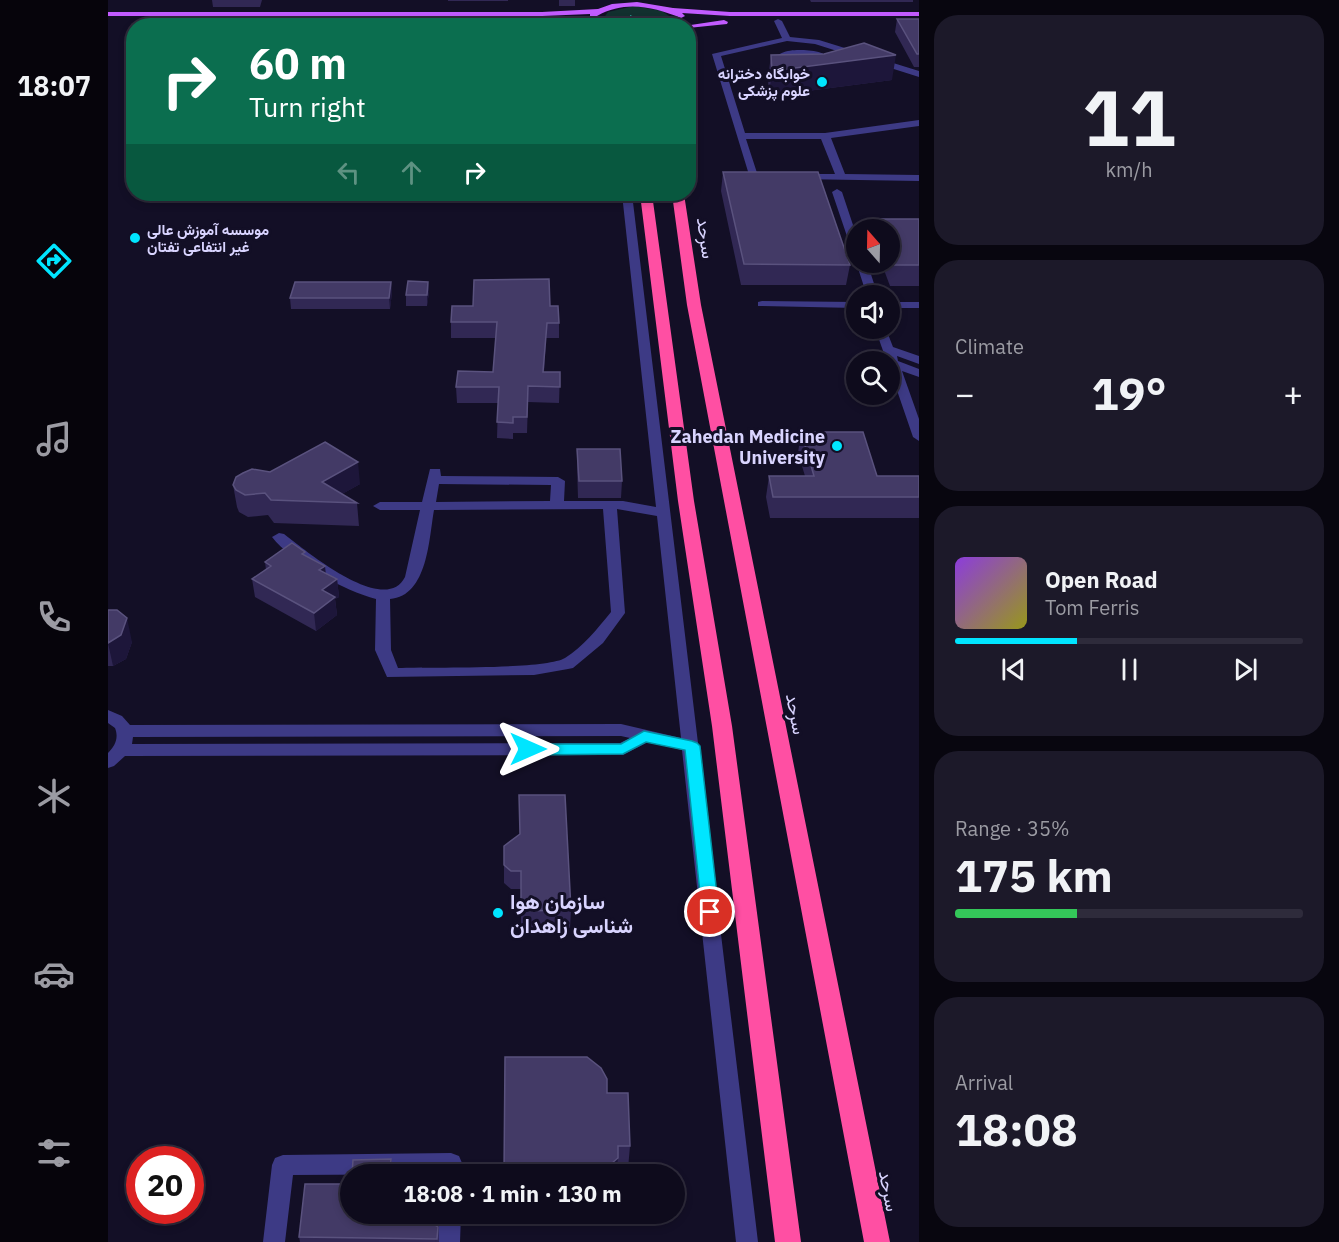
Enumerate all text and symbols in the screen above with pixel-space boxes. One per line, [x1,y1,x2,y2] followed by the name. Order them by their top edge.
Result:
[249,36,347,91] text: 60 m
[150,42,228,120] icon: right
[718,64,810,101] place label: خوابگاه دخترانه علوم پزشکی
[1082,66,1176,167] text: 11
[17,68,91,103] text: 18:07
[815,75,829,89] marker: خوابگاه دخترانه علوم پزشکی
[249,89,366,124] text: Turn right
[332,156,365,189] icon: left
[395,156,428,189] icon: ahead
[458,156,491,189] icon: right
[1105,156,1153,183] text: km/h
[692,216,720,260] street label: سرحد
[846,219,900,273] north arrow
[846,219,900,405] map controls
[147,220,269,256] place label: موسسه آموزش عالی غیر انتفاعی تفتان
[128,231,142,245] marker: موسسه آموزش عالی غیر انتفاعی تفتان
[33,240,75,282] icon: directions
[846,285,900,339] button: sound
[955,333,1024,360] text: Climate
[846,351,900,405] button: search
[1091,364,1167,422] text: 19°
[955,372,975,415] text: −
[1283,372,1303,415] text: +
[33,418,75,460] icon: music
[671,425,825,469] place label: Zahedan Medicine University
[830,439,844,453] marker: Zahedan Medicine University
[1045,565,1158,594] text: Open Road
[1045,594,1140,621] text: Tom Ferris
[33,596,75,638] icon: phone
[997,653,1030,686] icon: previous
[1113,653,1146,686] icon: pause
[1229,653,1262,686] icon: next
[781,691,811,737] street label: سرحد
[496,717,560,781] position arrow
[33,775,75,817] icon: climate
[955,815,1070,842] text: Range · 35%
[955,846,1113,904] text: 175 km
[684,886,735,937] pin
[510,887,633,939] place label: سازمان هوا شناسی زاهدان
[693,895,726,928] icon: arrive
[491,906,505,920] marker: سازمان هوا شناسی زاهدان
[33,953,75,995] icon: car
[955,1069,1013,1096] text: Arrival
[955,1100,1078,1158] text: 18:08
[33,1132,75,1174] icon: filters
[126,1146,204,1224] speed limit sign: 20
[874,1168,904,1214] street label: سرحد
[403,1179,622,1208] text: 18:08 · 1 min · 130 m

